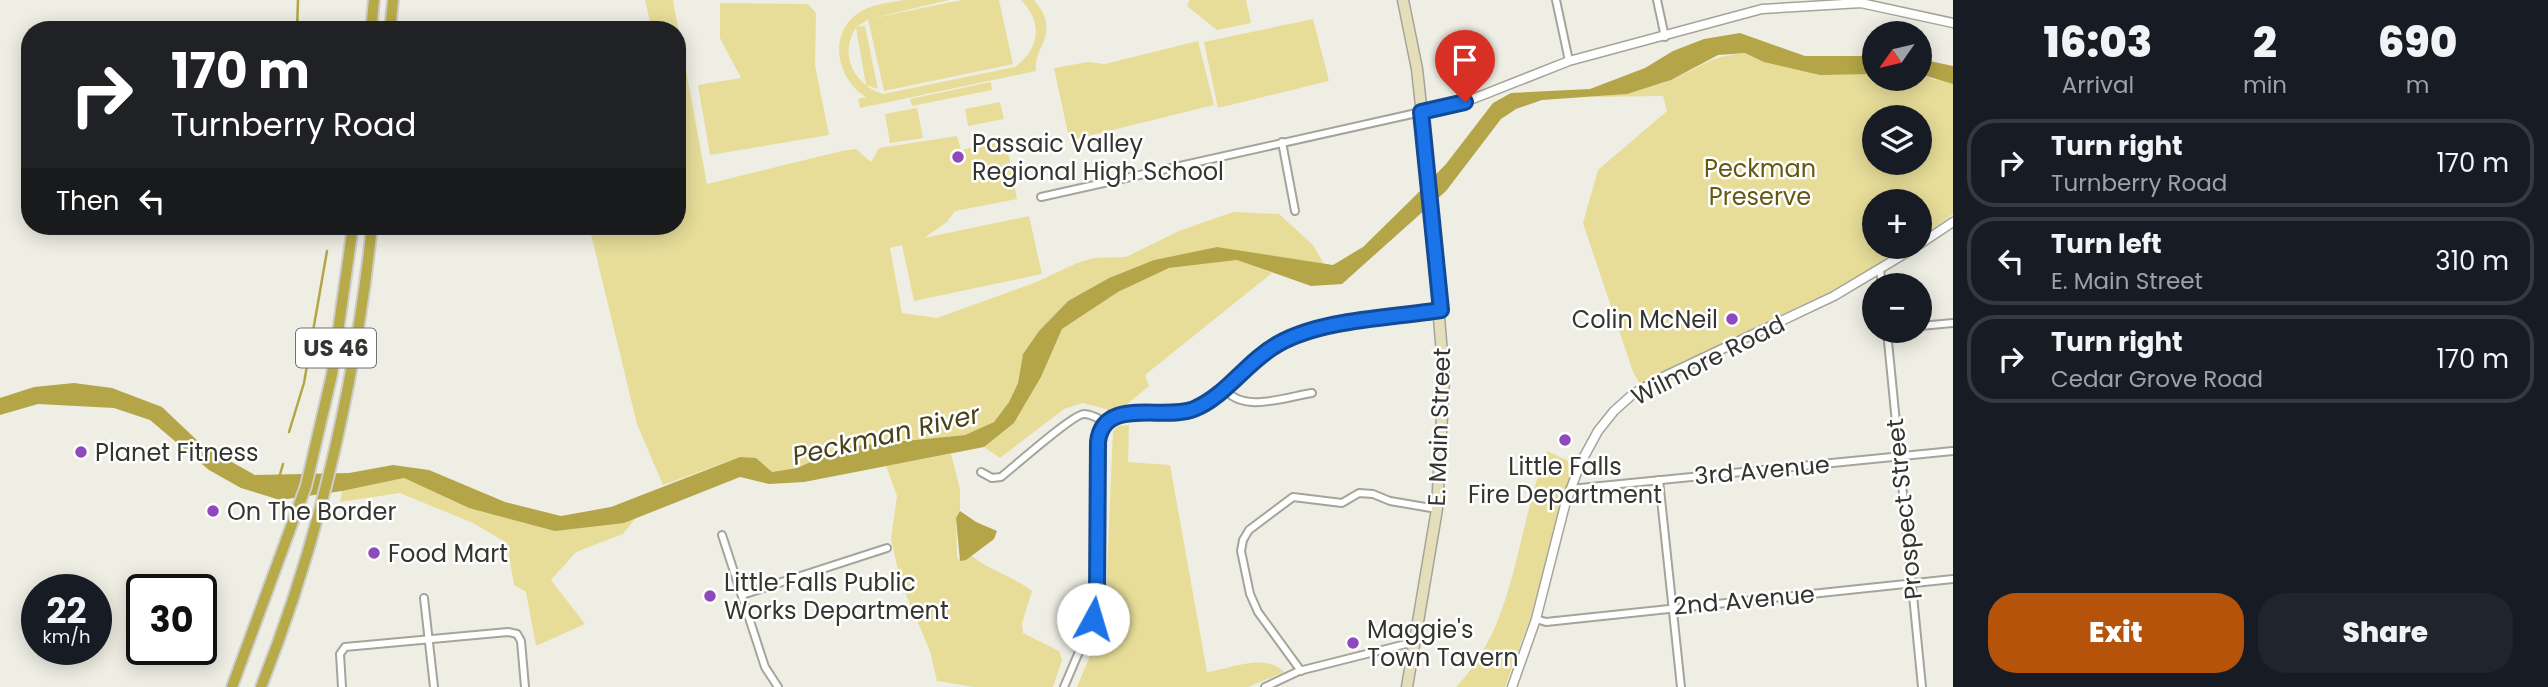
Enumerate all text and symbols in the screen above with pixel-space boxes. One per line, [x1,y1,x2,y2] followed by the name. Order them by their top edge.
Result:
[2044,13,2152,72] text: 16:03
[2253,13,2277,72] text: 2
[2378,13,2457,72] text: 690
[1862,21,1932,91] north arrow
[1862,21,1932,343] map controls
[1435,30,1495,102] pin
[171,37,310,105] text: 170 m
[1446,41,1484,79] icon: arrive
[56,49,147,140] icon: right
[2062,69,2134,101] text: Arrival
[2243,69,2287,101] text: min
[2406,69,2429,101] text: m
[171,102,416,147] text: Turnberry Road
[1862,105,1932,175] button: layers
[972,127,1224,188] place label: Passaic Valley Regional High School
[2051,128,2183,164] text: Turn right
[1992,144,2030,182] icon: right
[2436,145,2509,181] text: 170 m
[950,149,966,165] marker: Passaic Valley Regional High School
[1704,152,1816,213] park label: Peckman Preserve
[2051,167,2227,199] text: Turnberry Road
[133,182,171,220] icon: left
[56,183,119,219] text: Then
[1862,189,1932,259] button: +
[2051,226,2162,262] text: Turn left
[1992,242,2030,280] icon: left
[2435,243,2509,279] text: 310 m
[2051,265,2203,297] text: E. Main Street
[1862,273,1932,343] button: −
[1572,303,1718,336] place label: Colin McNeil
[1626,307,1790,413] street label: Wilmore Road
[1724,311,1740,327] marker: Colin McNeil
[2051,324,2183,360] text: Turn right
[296,328,376,368] road number: US 46
[1992,340,2030,378] icon: right
[2436,341,2509,377] text: 170 m
[1420,347,1458,507] street label: E. Main Street
[2051,363,2263,395] text: Cedar Grove Road
[789,396,985,474] water label: Peckman River
[1878,417,1930,601] street label: Prospect Street
[1557,432,1573,448] marker: Little Falls Fire Department
[95,436,258,469] place label: Planet Fitness
[73,444,89,460] marker: Planet Fitness
[1693,448,1831,492] street label: 3rd Avenue
[1468,450,1662,511] place label: Little Falls Fire Department
[227,495,396,528] place label: On The Border
[205,503,221,519] marker: On The Border
[388,537,508,570] place label: Food Mart
[366,545,382,561] marker: Food Mart
[724,566,949,627] place label: Little Falls Public Works Department
[126,574,217,665] speed limit sign: 30
[1672,577,1816,623] street label: 2nd Avenue
[1056,582,1130,656] position arrow
[47,586,86,635] text: 22
[702,588,718,604] marker: Little Falls Public Works Department
[1988,593,2244,673] button: Exit
[2258,593,2513,673] button: Share
[1367,613,1519,674] place label: Maggie's Town Tavern
[43,624,90,649] text: km/h
[1345,635,1361,651] marker: Maggie's Town Tavern

